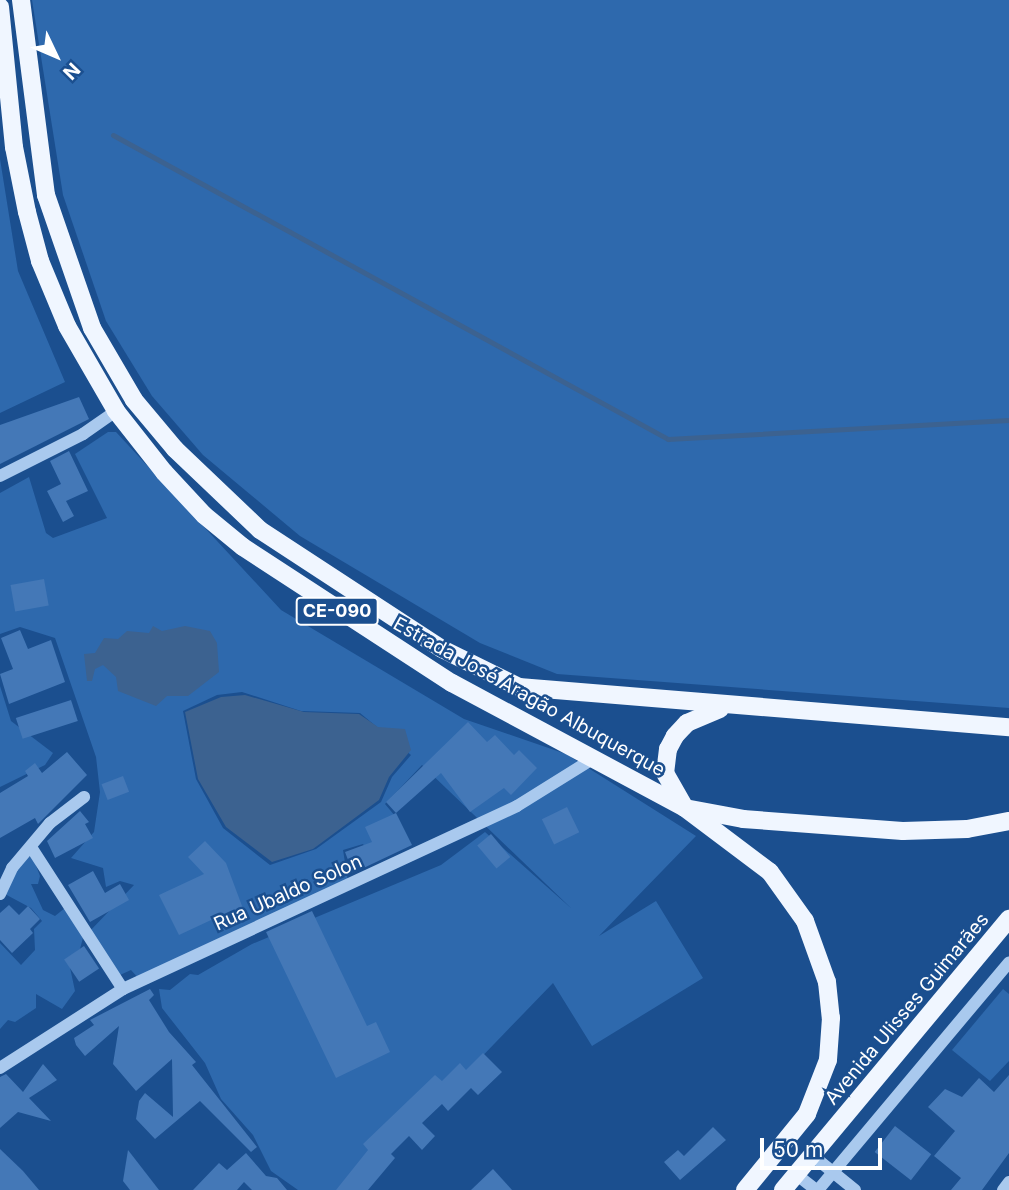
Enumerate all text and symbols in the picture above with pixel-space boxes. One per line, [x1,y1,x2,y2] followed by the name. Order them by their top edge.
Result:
[21,21,91,91] north arrow
[58,58,85,84] text: N
[295,596,379,626] road number: CE-090
[389,613,669,781] street label: Estrada José Aragão Albuquerque
[210,850,366,936] street label: Rua Ubaldo Solon
[820,909,994,1109] street label: Avenida Ulisses Guimarães
[764,1124,886,1168] scale bar
[773,1137,823,1162] text: 50 m

